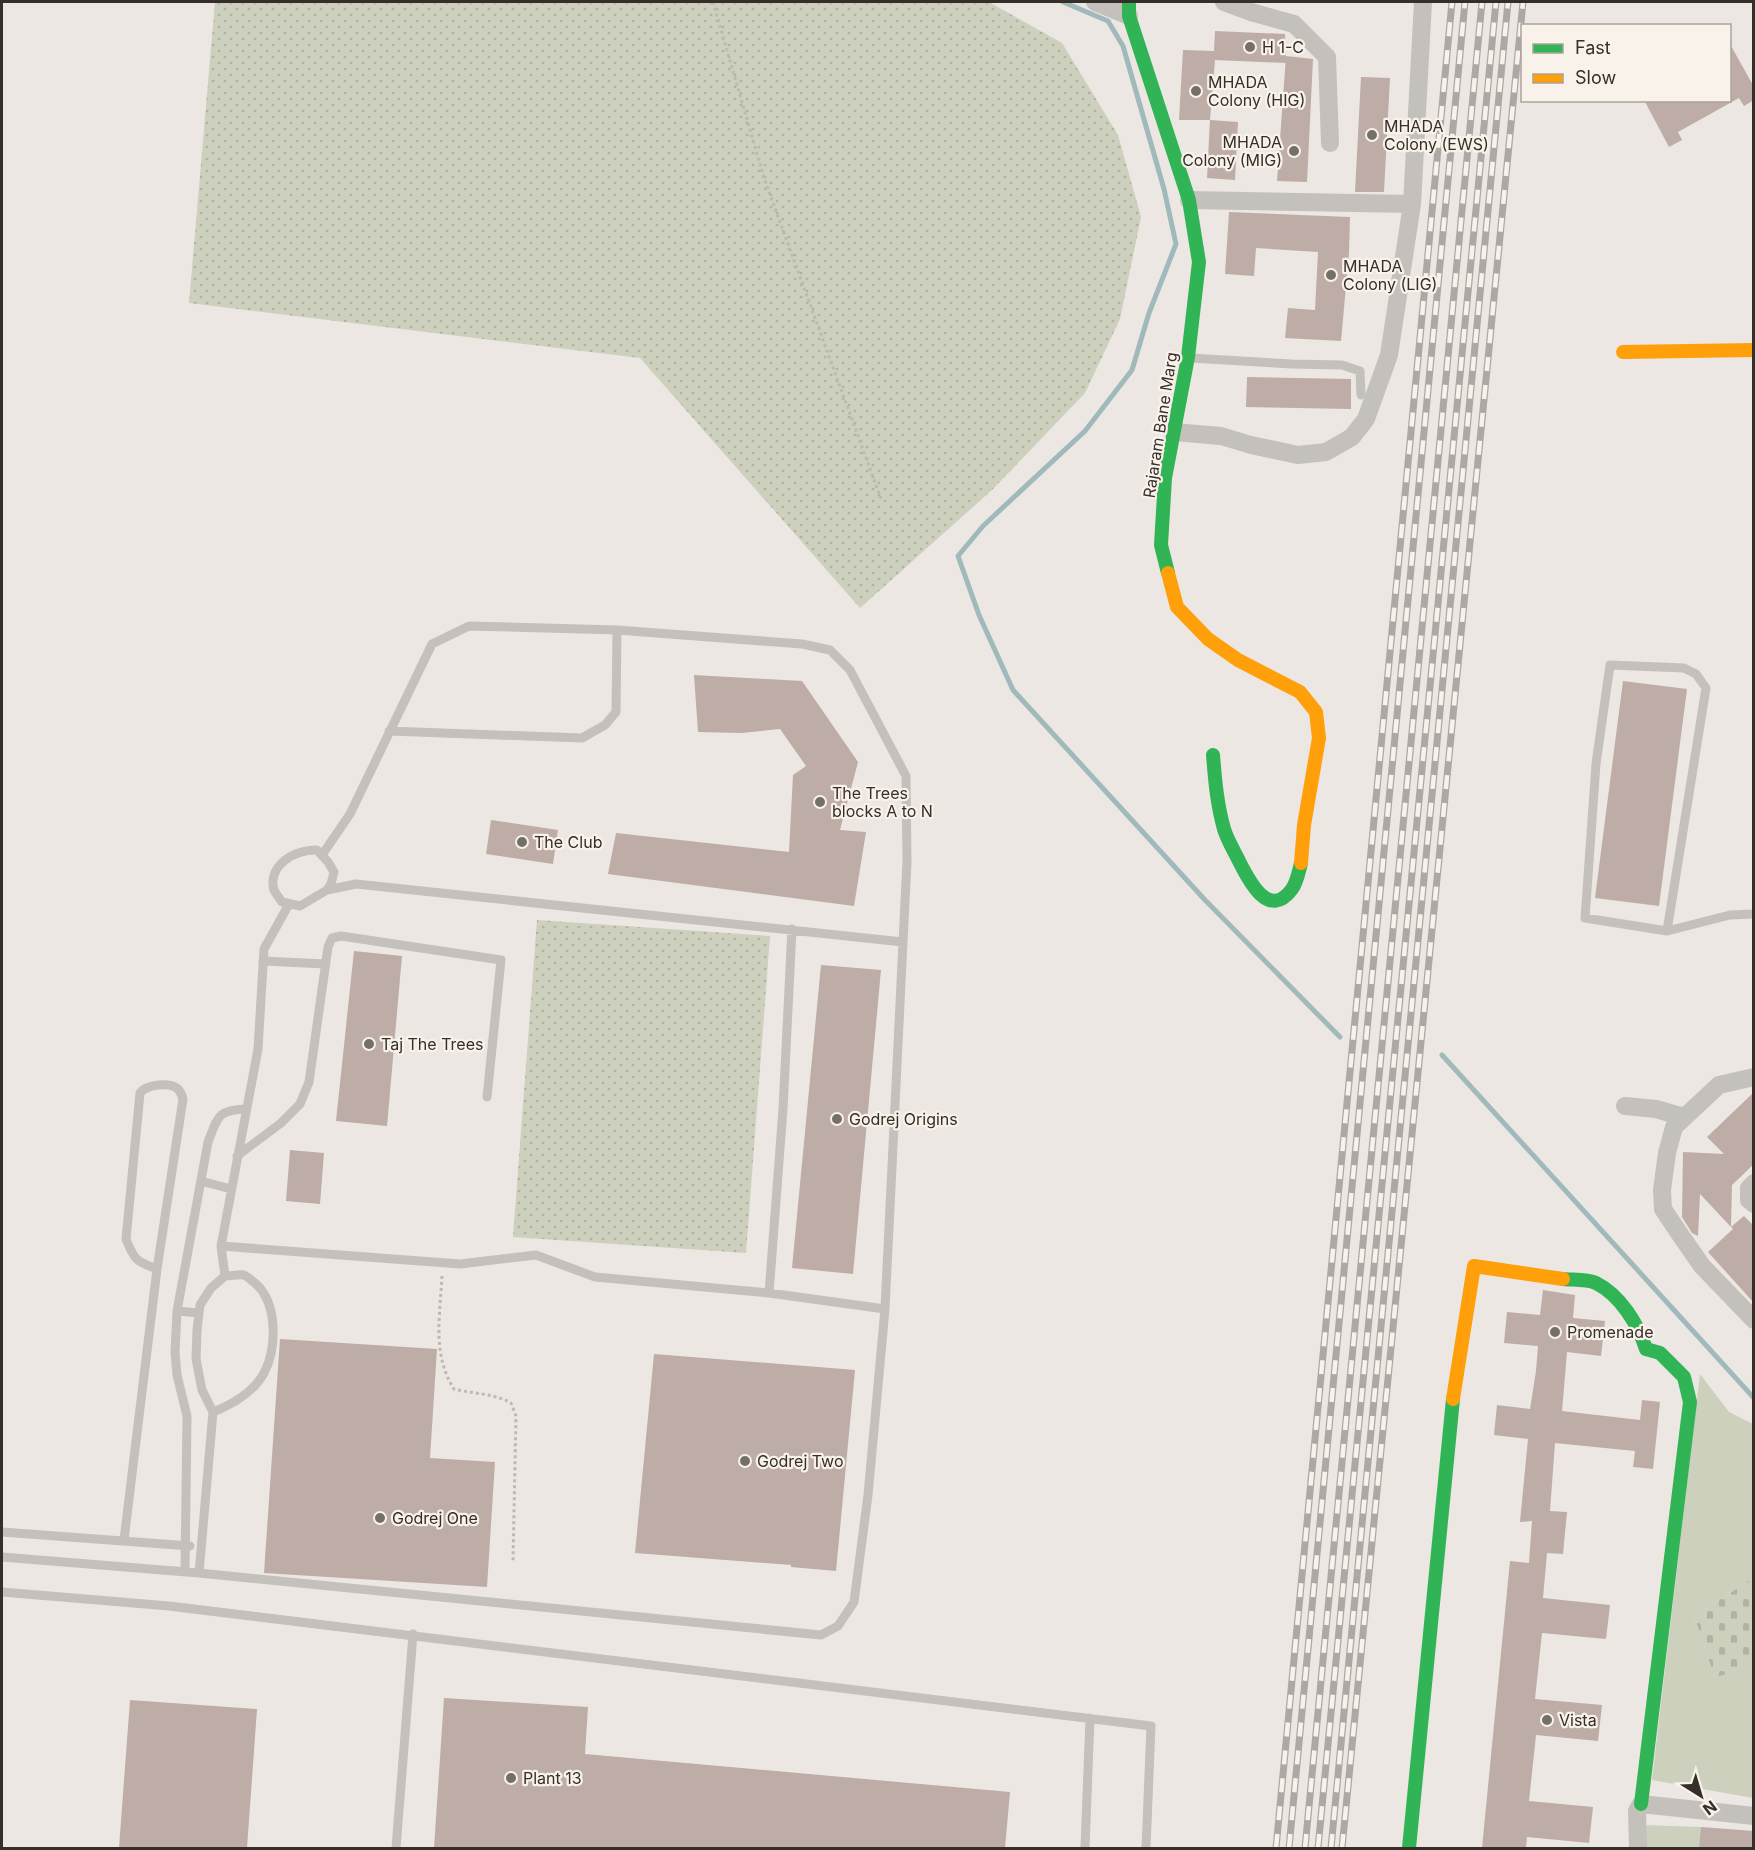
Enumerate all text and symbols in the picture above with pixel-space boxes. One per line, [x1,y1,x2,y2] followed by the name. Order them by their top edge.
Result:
[1521,24,1731,102] legend
[1262,37,1304,57] place label: H 1-C
[1575,37,1611,58] text: Fast
[1243,40,1257,54] marker: H 1-C
[1575,67,1616,88] text: Slow
[1208,72,1305,110] place label: MHADA Colony (HIG)
[1189,84,1203,98] marker: MHADA Colony (HIG)
[1384,116,1489,154] place label: MHADA Colony (EWS)
[1365,128,1379,142] marker: MHADA Colony (EWS)
[1182,132,1282,170] place label: MHADA Colony (MIG)
[1287,144,1301,158] marker: MHADA Colony (MIG)
[1343,256,1437,294] place label: MHADA Colony (LIG)
[1324,268,1338,282] marker: MHADA Colony (LIG)
[1139,351,1181,499] street label: Rajaram Bane Marg
[832,783,933,821] place label: The Trees blocks A to N
[813,795,827,809] marker: The Trees blocks A to N
[534,832,602,852] place label: The Club
[515,835,529,849] marker: The Club
[381,1034,483,1054] place label: Taj The Trees
[362,1037,376,1051] marker: Taj The Trees
[849,1109,958,1129] place label: Godrej Origins
[830,1112,844,1126] marker: Godrej Origins
[1567,1322,1653,1342] place label: Promenade
[1548,1325,1562,1339] marker: Promenade
[757,1451,844,1471] place label: Godrej Two
[738,1454,752,1468] marker: Godrej Two
[392,1508,478,1528] place label: Godrej One
[373,1511,387,1525] marker: Godrej One
[1559,1710,1597,1730] place label: Vista
[1540,1713,1554,1727] marker: Vista
[1671,1766,1731,1826] north arrow
[523,1768,582,1788] place label: Plant 13
[504,1771,518,1785] marker: Plant 13
[1699,1796,1721,1820] text: N

